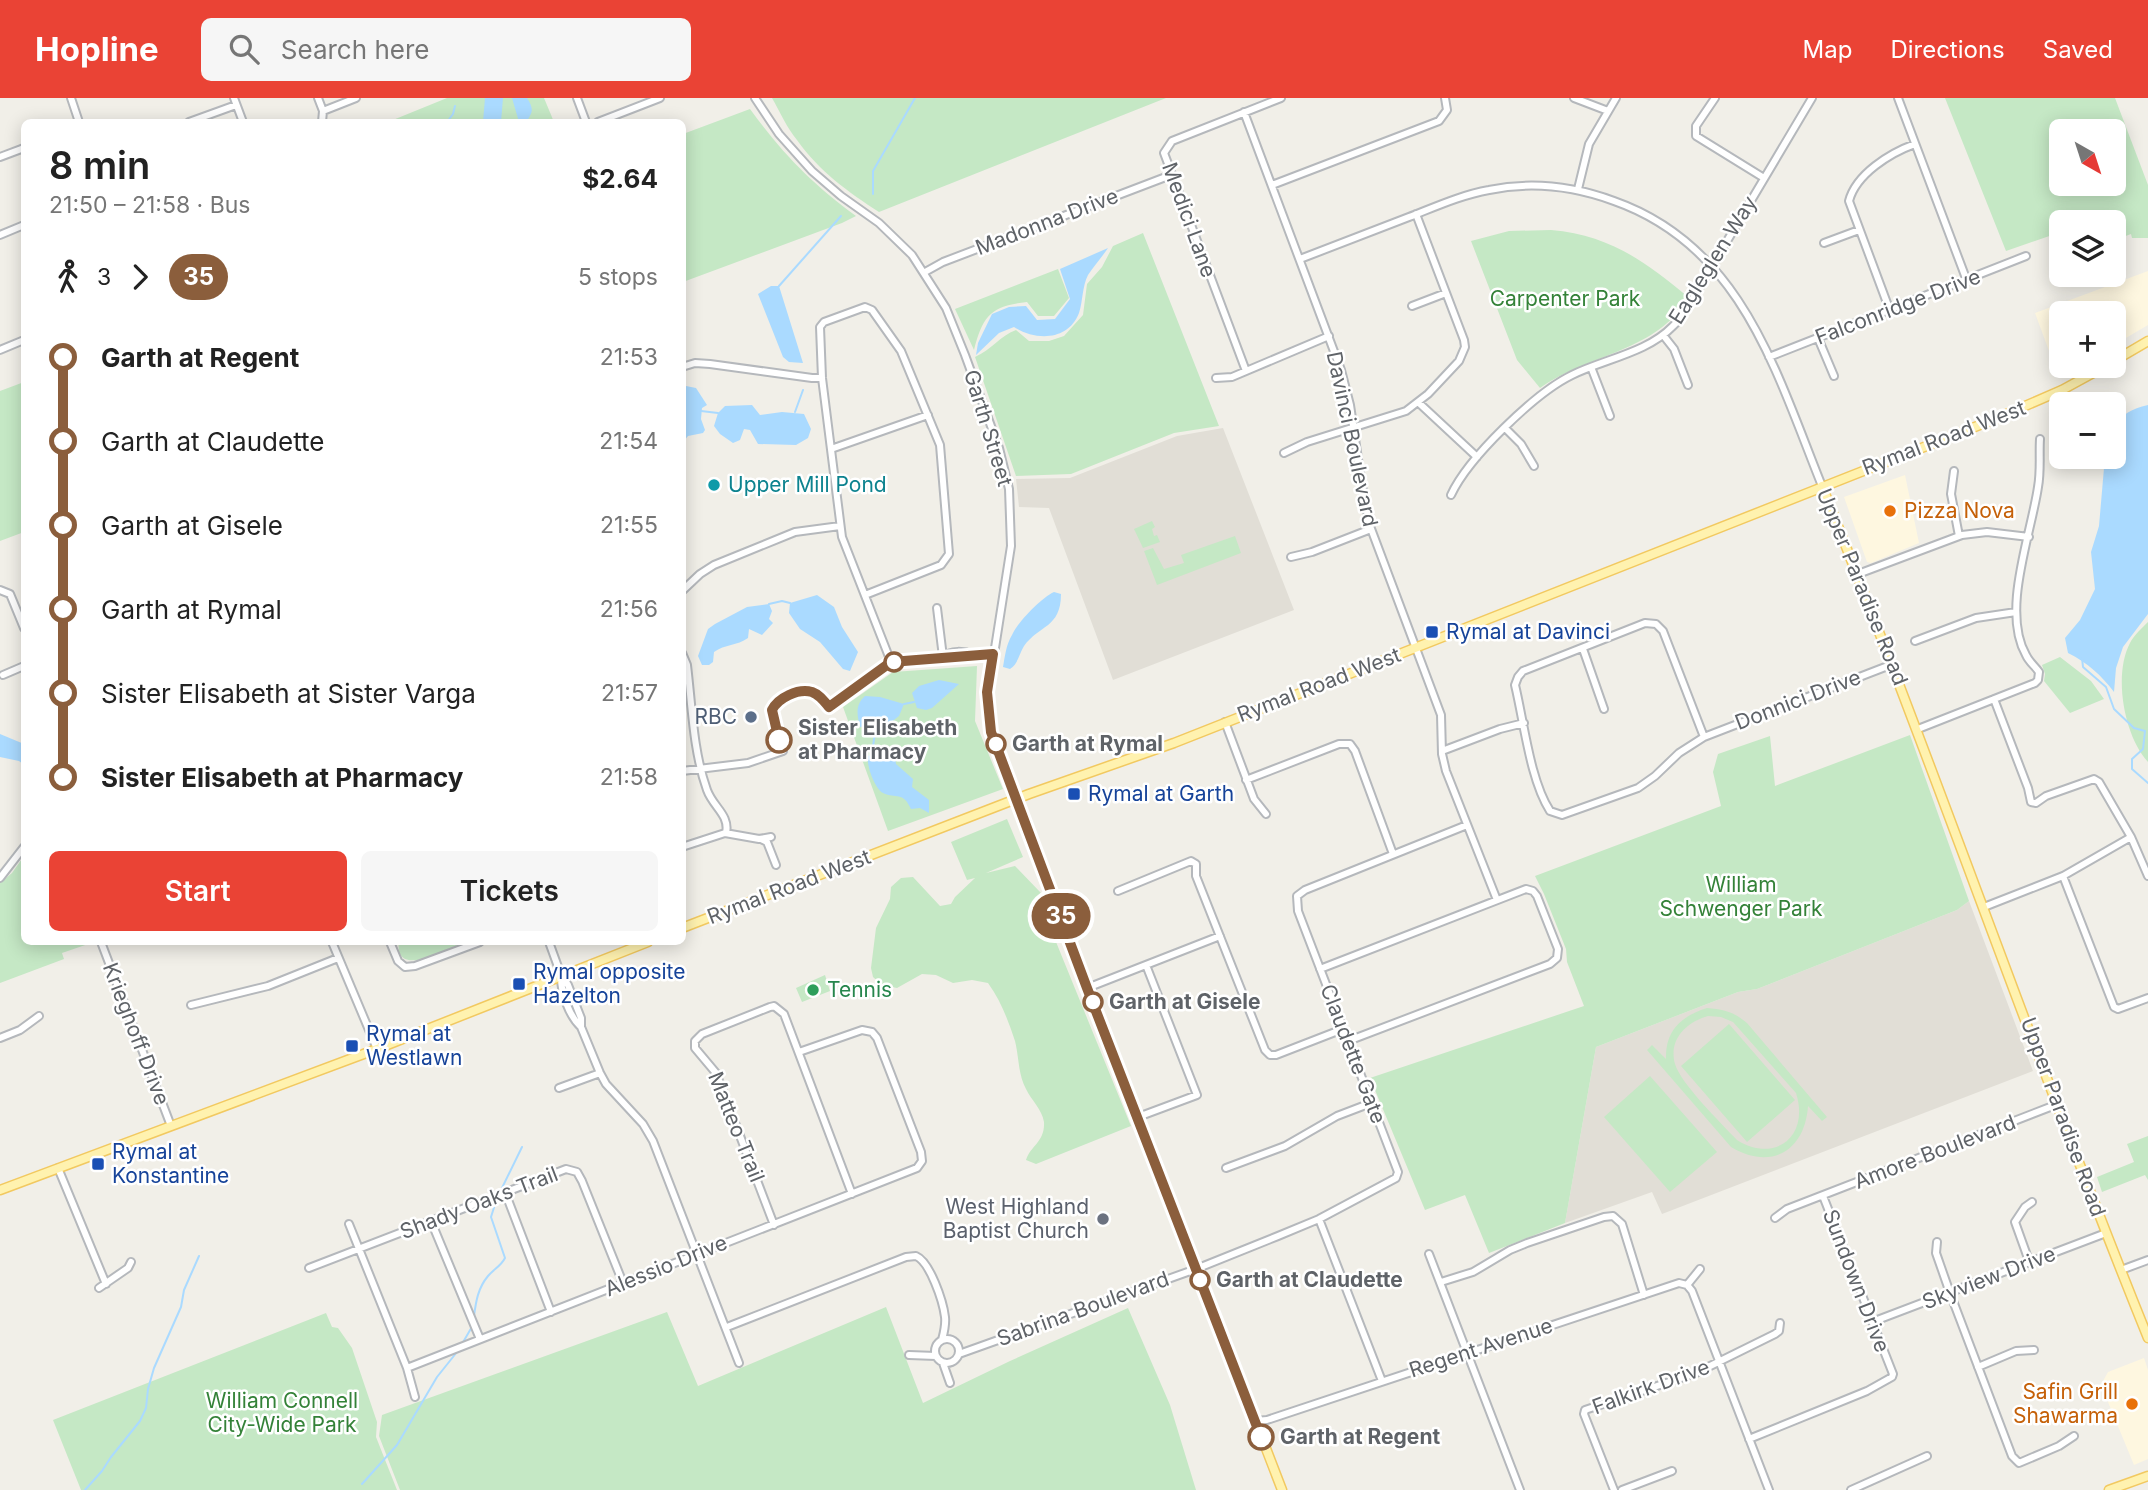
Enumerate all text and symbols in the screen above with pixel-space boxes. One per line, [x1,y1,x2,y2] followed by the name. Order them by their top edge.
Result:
[201,18,691,81] search box
[35,29,159,69] text: Hopline
[225,30,263,68] icon: search
[281,34,429,65] text: Search here
[1803,35,1852,64] text: Map
[1890,35,2005,64] text: Directions
[2043,35,2113,64] text: Saved
[2049,119,2126,196] north arrow
[2049,119,2126,469] map controls
[49,142,150,188] text: 8 min
[1157,159,1222,281] street label: Medici Lane
[582,163,658,194] text: $2.64
[972,183,1122,260] street label: Madonna Drive
[49,191,251,219] text: 21:50 – 21:58 · Bus
[1663,191,1762,328] street label: Eagleglen Way
[2049,210,2126,287] button: layers
[49,258,87,296] icon: walk
[121,258,159,296] icon: forward
[183,262,214,291] text: 35
[97,263,111,291] text: 3
[578,263,658,291] text: 5 stops
[1812,263,1984,350] street label: Falconridge Drive
[1490,286,1641,311] park label: Carpenter Park
[2049,301,2126,378] button: +
[101,342,299,373] text: Garth at Regent
[600,343,658,371] text: 21:53
[1322,349,1383,529] street label: Davinci Boulevard
[959,367,1018,489] street label: Garth Street
[2049,392,2126,469] button: −
[1859,395,2029,480] street label: Rymal Road West
[101,426,324,457] text: Garth at Claudette
[599,427,658,455] text: 21:54
[728,472,887,497] place label: Upper Mill Pond
[706,477,722,493] marker: Upper Mill Pond
[1812,485,1913,689] street label: Upper Paradise Road
[1904,498,2015,523] place label: Pizza Nova
[1882,503,1898,519] marker: Pizza Nova
[101,510,283,541] text: Garth at Gisele
[600,511,658,539] text: 21:55
[101,594,282,625] text: Garth at Rymal
[600,595,658,623] text: 21:56
[1446,619,1610,644] place label: Rymal at Davinci
[1424,624,1440,640] marker: Rymal at Davinci
[1234,642,1404,727] street label: Rymal Road West
[884,652,904,672] unlabelled marker
[1731,664,1864,735] street label: Donnici Drive
[101,678,476,709] text: Sister Elisabeth at Sister Varga
[601,679,658,707] text: 21:57
[694,704,737,729] place label: RBC
[743,709,759,725] marker: RBC
[798,715,957,764] place label: Sister Elisabeth at Pharmacy
[766,727,792,753] marker: Sister Elisabeth at Pharmacy
[1012,731,1163,756] place label: Garth at Rymal
[986,734,1006,754] marker: Garth at Rymal
[101,762,463,793] text: Sister Elisabeth at Pharmacy
[600,763,658,791] text: 21:58
[1088,781,1234,806] place label: Rymal at Garth
[1066,786,1082,802] marker: Rymal at Garth
[704,844,874,929] street label: Rymal Road West
[49,851,347,931] button: Start
[361,851,658,931] button: Tickets
[1659,872,1823,921] park label: William Schwenger Park
[1030,893,1092,939] line badge: 35
[1046,901,1076,930] text: 35
[98,959,175,1108] street label: Krieghoff Drive
[533,959,685,1008] place label: Rymal opposite Hazelton
[511,976,527,992] marker: Rymal opposite Hazelton
[827,977,892,1002] place label: Tennis
[1315,981,1392,1127] street label: Claudette Gate
[805,982,821,998] marker: Tennis
[1109,989,1260,1014] place label: Garth at Gisele
[1083,992,1103,1012] marker: Garth at Gisele
[2016,1014,2111,1220] street label: Upper Paradise Road
[366,1021,462,1070] place label: Rymal at Westlawn
[344,1038,360,1054] marker: Rymal at Westlawn
[703,1068,770,1186] street label: Matteo Trail
[1851,1109,2019,1194] street label: Amore Boulevard
[112,1139,229,1188] place label: Rymal at Konstantine
[90,1156,106,1172] marker: Rymal at Konstantine
[396,1161,561,1244] street label: Shady Oaks Trail
[943,1194,1089,1243] place label: West Highland Baptist Church
[1818,1206,1895,1356] street label: Sundown Drive
[1095,1211,1111,1227] marker: West Highland Baptist Church
[601,1230,731,1301] street label: Alessio Drive
[1919,1241,2059,1314] street label: Skyview Drive
[993,1266,1172,1351] street label: Sabrina Boulevard
[1216,1267,1403,1292] place label: Garth at Claudette
[1190,1270,1210,1290] marker: Garth at Claudette
[1406,1313,1556,1383] street label: Regent Avenue
[1589,1354,1713,1419] street label: Falkirk Drive
[2013,1379,2118,1428] place label: Safin Grill Shawarma
[206,1388,358,1437] park label: William Connell City-Wide Park
[2124,1396,2140,1412] marker: Safin Grill Shawarma
[1248,1424,1274,1450] marker: Garth at Regent
[1280,1424,1440,1449] place label: Garth at Regent

